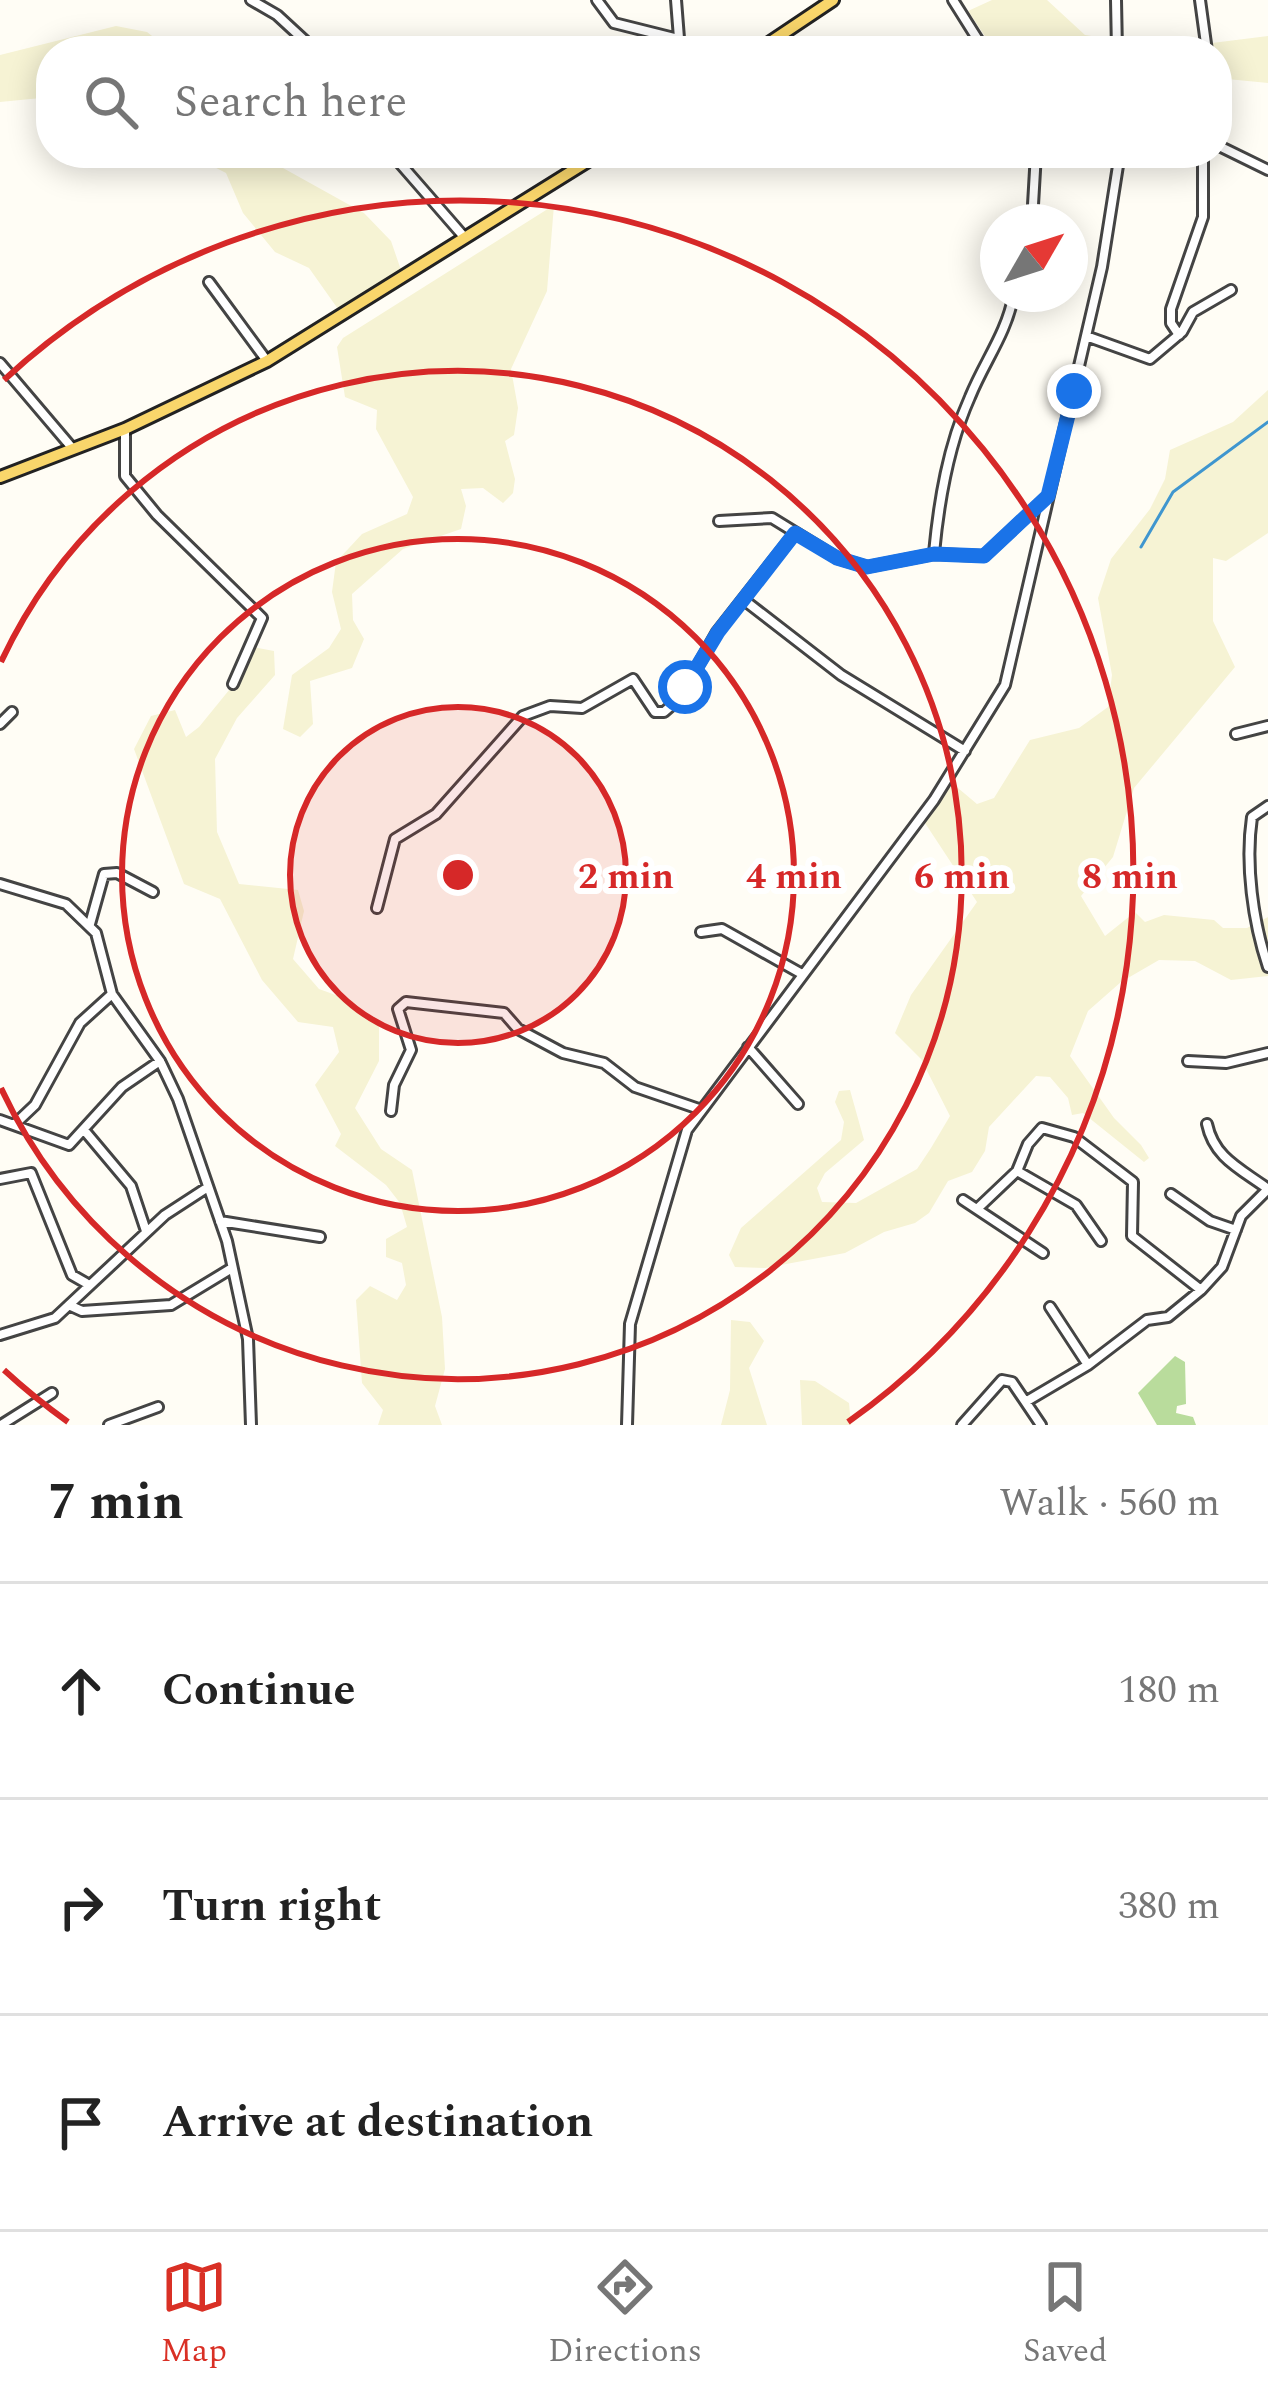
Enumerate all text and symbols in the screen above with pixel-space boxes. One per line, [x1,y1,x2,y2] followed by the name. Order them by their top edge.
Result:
[36,36,1232,168] search box
[174,68,407,137] text: Search here
[78,69,144,135] icon: search
[980,204,1088,312] north arrow
[1047,364,1101,418] route end
[658,660,712,714] route start
[578,850,674,905] text: 2 min
[746,850,842,905] text: 4 min
[914,850,1010,905] text: 6 min
[1082,850,1178,905] text: 8 min
[437,854,479,896] centre of rings
[48,1464,184,1542] text: 7 min
[999,1474,1220,1533] text: Walk · 560 m
[162,1656,355,1725] text: Continue
[48,1658,114,1724] icon: ahead
[1118,1661,1220,1720] text: 180 m
[162,1872,381,1941] text: Turn right
[48,1874,114,1940] icon: right
[1118,1877,1220,1936] text: 380 m
[162,2088,593,2157] text: Arrive at destination
[48,2090,114,2156] icon: arrive
[160,2254,227,2376] tab: Map
[548,2254,702,2376] tab: Directions
[1023,2254,1108,2376] tab: Saved

